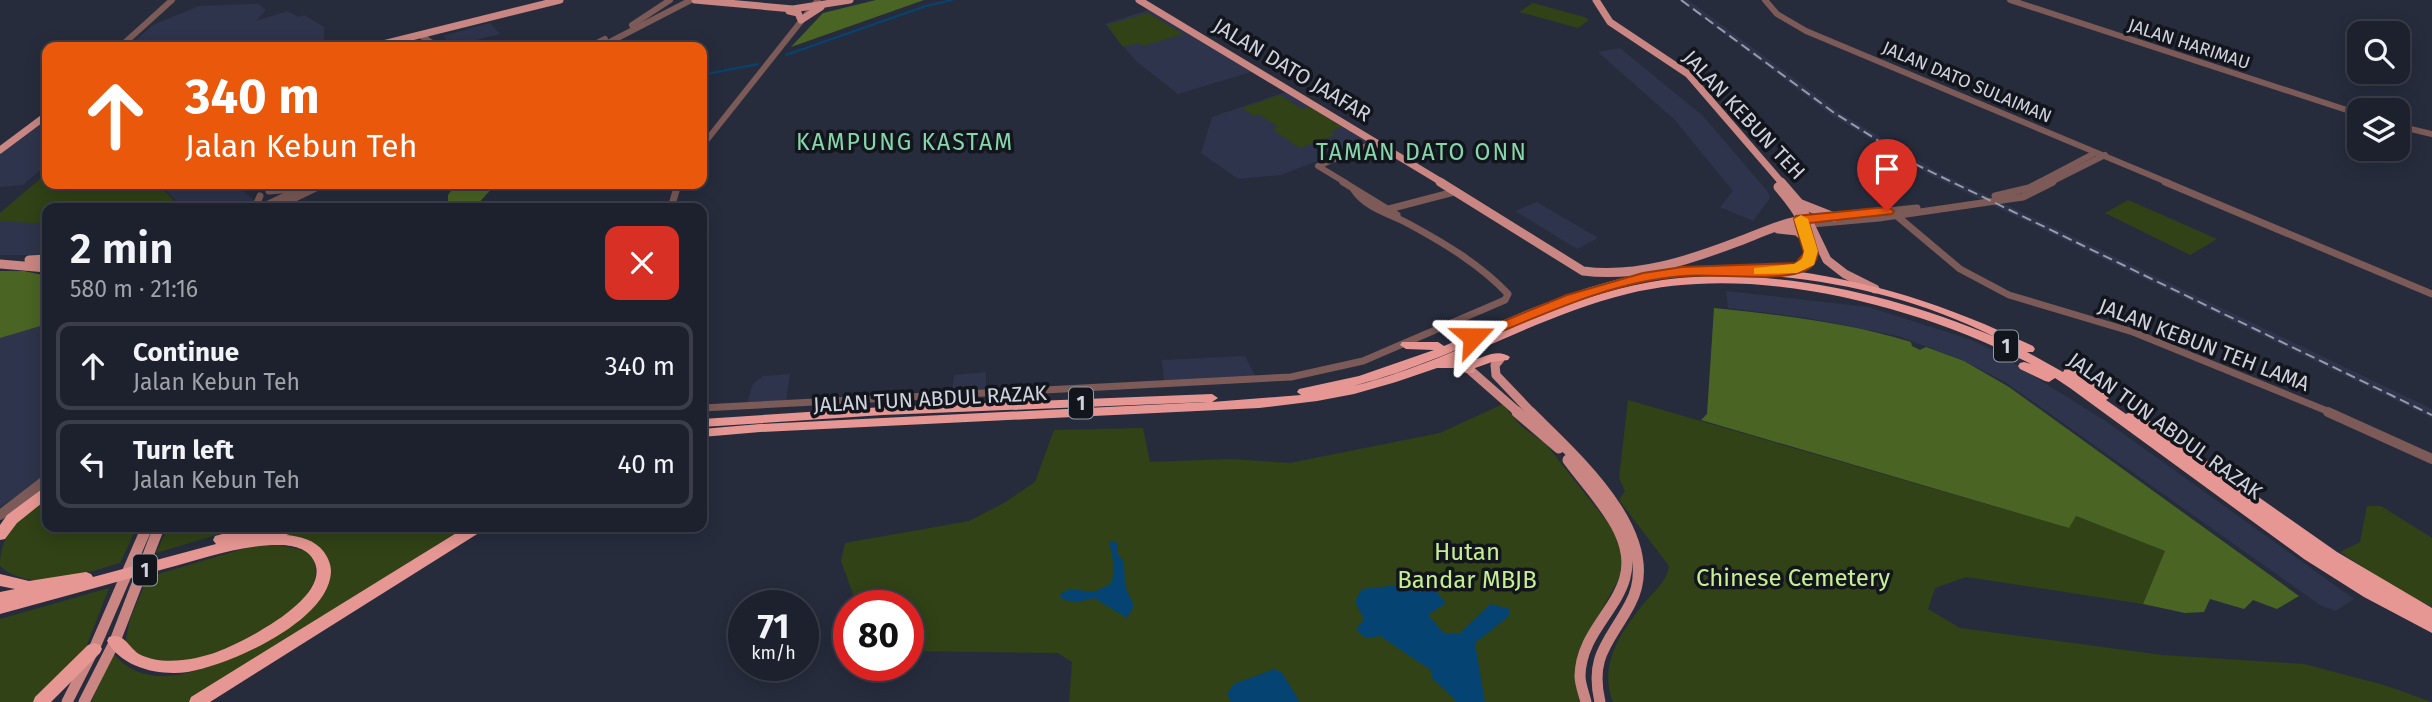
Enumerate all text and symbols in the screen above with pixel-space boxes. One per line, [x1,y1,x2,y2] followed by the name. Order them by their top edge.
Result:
[1208,13,1376,128] street label: JALAN DATO JAAFAR
[2125,14,2253,74] street label: JALAN HARIMAU
[2347,21,2410,161] map controls
[2347,21,2410,84] button: search
[1879,36,2055,128] street label: JALAN DATO SULAIMAN
[1677,45,1811,185] street label: JALAN KEBUN TEH
[185,67,320,126] text: 340 m
[70,70,161,161] icon: ahead
[2347,98,2410,161] button: layers
[185,127,417,165] text: Jalan Kebun Teh
[796,128,1014,156] district label: KAMPUNG KASTAM
[1316,138,1528,166] district label: TAMAN DATO ONN
[1857,139,1917,211] pin
[1868,150,1906,188] icon: arrive
[70,224,174,274] text: 2 min
[605,226,679,300] button: close
[70,275,198,303] text: 580 m · 21:16
[2095,293,2313,397] street label: JALAN KEBUN TEH LAMA
[1436,300,1510,374] position arrow
[1994,330,2018,362] road number: 1
[133,337,239,368] text: Continue
[74,347,112,385] icon: ahead
[2063,347,2268,506] street label: JALAN TUN ABDUL RAZAK
[605,351,675,382] text: 340 m
[133,368,300,396] text: Jalan Kebun Teh
[813,380,1048,418] street label: JALAN TUN ABDUL RAZAK
[1069,388,1093,418] road number: 1
[133,435,234,466] text: Turn left
[74,445,112,483] icon: left
[617,449,675,480] text: 40 m
[133,466,300,494] text: Jalan Kebun Teh
[1397,538,1537,594] park label: Hutan Bandar MBJB
[133,554,157,586] road number: 1
[1696,564,1890,592] park label: Chinese Cemetery
[833,590,924,681] speed limit sign: 80
[757,605,790,647] text: 71
[751,642,796,664] text: km/h

